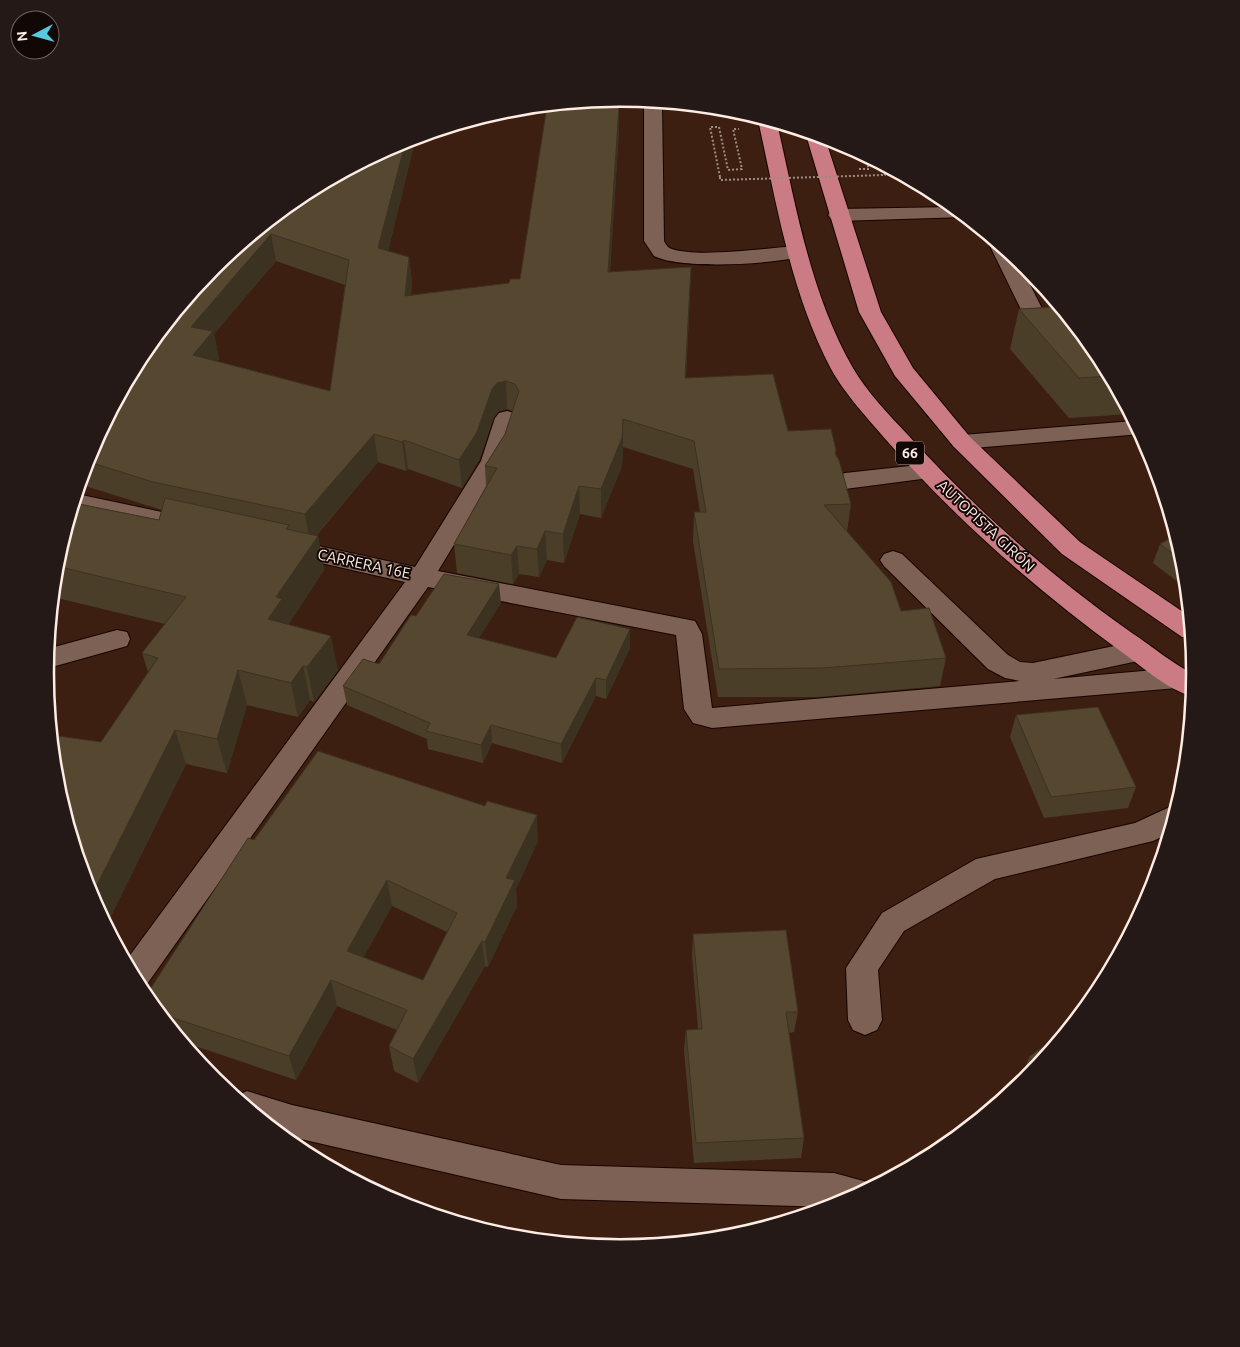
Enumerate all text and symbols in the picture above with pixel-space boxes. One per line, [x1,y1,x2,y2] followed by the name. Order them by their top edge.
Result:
[10,10,60,60] north arrow
[14,30,31,42] text: N
[896,442,924,464] road number: 66
[934,476,1038,575] street label: AUTOPISTA GIRÓN
[316,545,412,582] street label: CARRERA 16E

